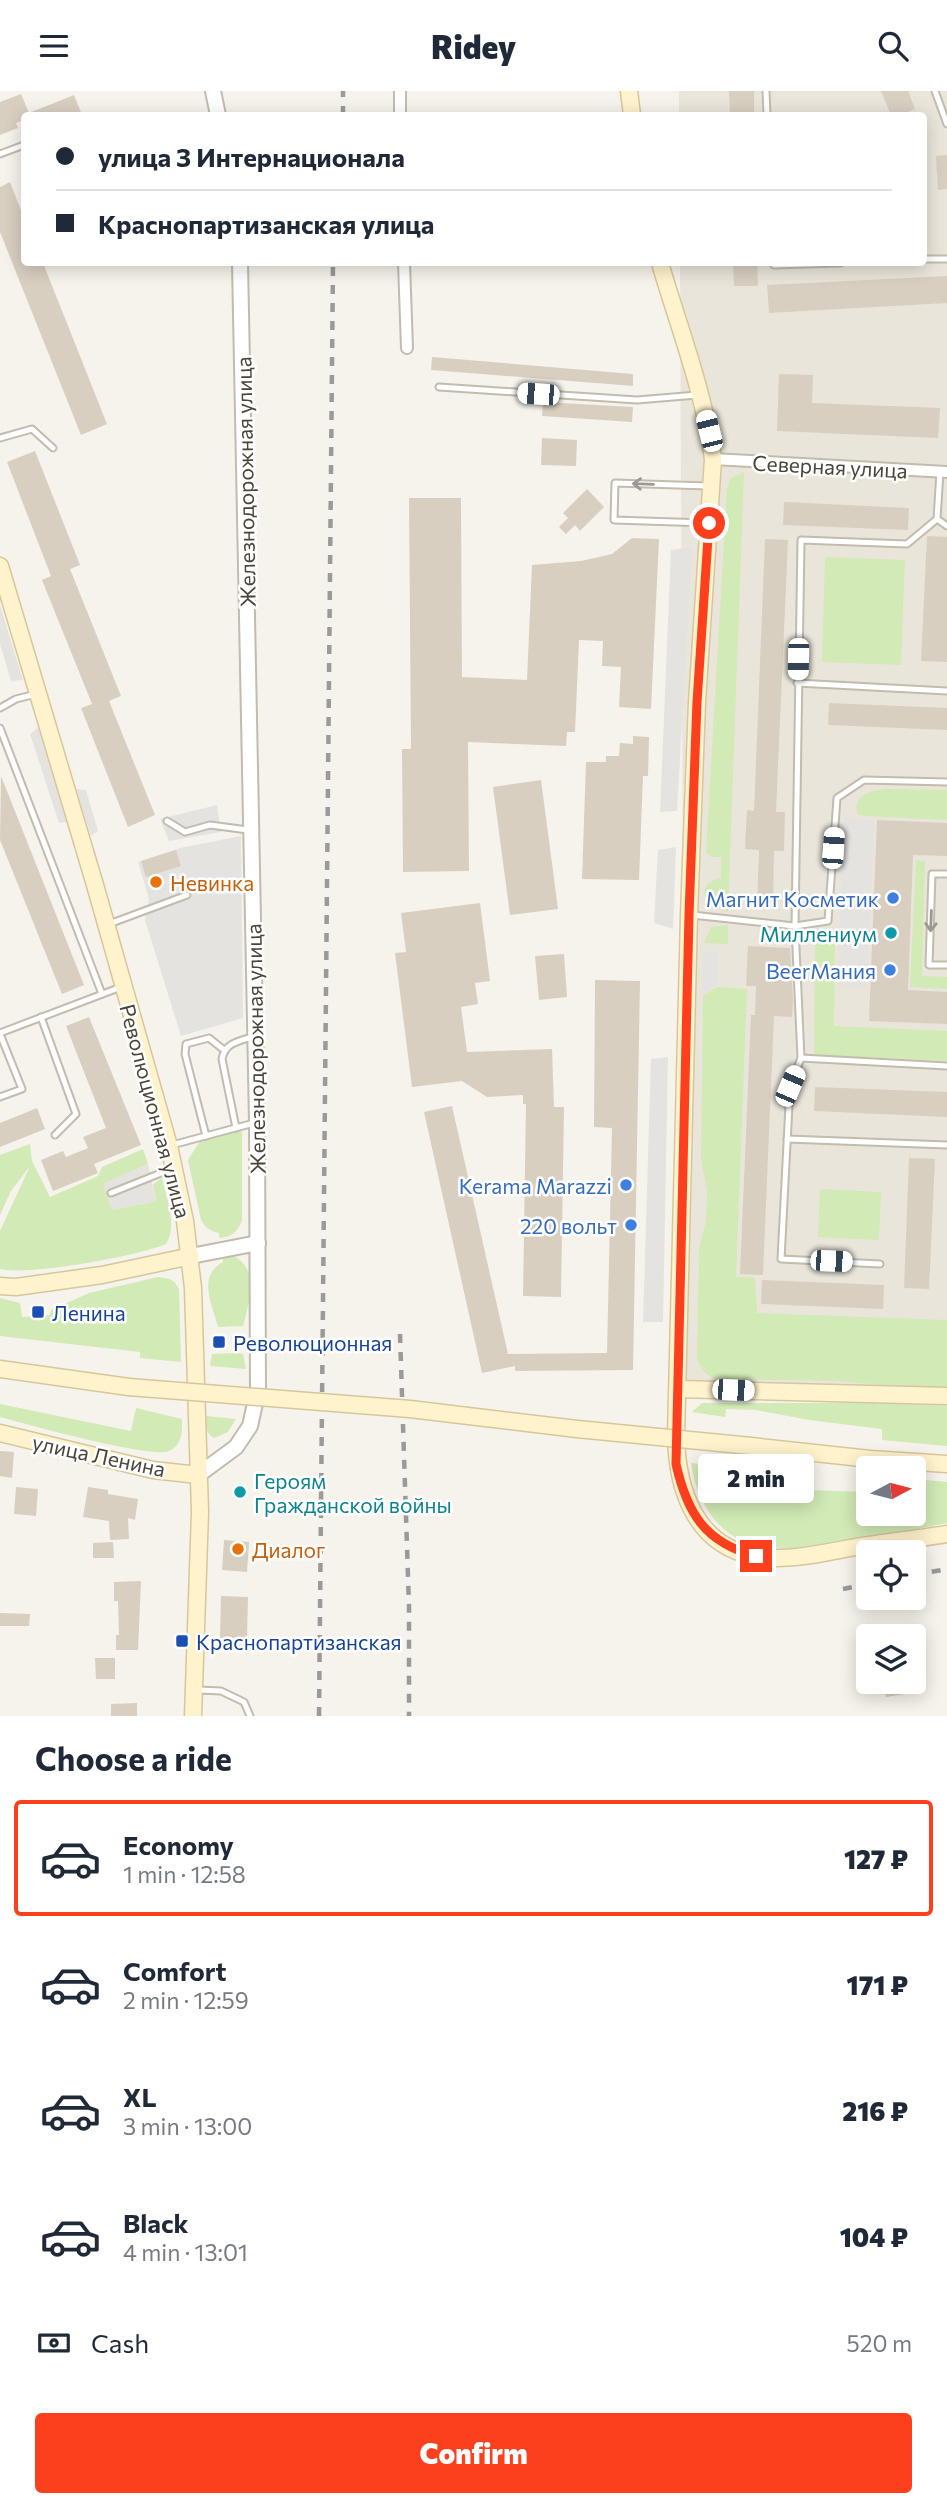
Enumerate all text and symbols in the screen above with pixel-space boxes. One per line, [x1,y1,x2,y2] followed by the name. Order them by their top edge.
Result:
[431,26,516,66] text: Ridey
[35,27,73,65] icon: menu
[874,27,912,65] icon: search
[98,141,405,172] text: улица 3 Интернационала
[98,208,434,239] text: Краснопартизанская улица
[230,356,260,608] street label: Железнодорожная улица
[517,382,560,406] car
[694,408,725,454] car
[752,449,908,483] street label: Северная улица
[631,477,654,490] one-way arrow
[693,507,725,539] route start
[788,638,809,680] car
[822,826,845,870] car
[170,870,254,895] place label: Невинка
[148,874,164,890] marker: Невинка
[706,886,879,911] place label: Магнит Косметик
[885,890,901,906] marker: Магнит Косметик
[924,909,937,932] one-way arrow
[760,921,877,946] place label: Миллениум
[240,923,270,1175] street label: Железнодорожная улица
[883,925,899,941] marker: Миллениум
[766,958,876,983] place label: BeerМания
[882,962,898,978] marker: BeerМания
[115,1001,197,1221] street label: Революционная улица
[773,1063,808,1109] car
[459,1173,612,1198] place label: Kerama Marazzi
[618,1177,634,1193] marker: Kerama Marazzi
[520,1213,617,1238] place label: 220 вольт
[623,1217,639,1233] marker: 220 вольт
[810,1250,853,1272] car
[52,1300,126,1325] place label: Ленина
[30,1304,46,1320] marker: Ленина
[233,1330,392,1355] place label: Революционная
[211,1334,227,1350] marker: Революционная
[712,1379,755,1401] car
[30,1429,168,1481] street label: улица Ленина
[698,1455,814,1503] callout: 2 min
[856,1456,926,1526] north arrow
[856,1456,926,1694] map controls
[727,1464,785,1492] text: 2 min
[254,1468,452,1517] place label: Героям Гражданской войны
[232,1484,248,1500] marker: Героям Гражданской войны
[252,1537,325,1562] place label: Диалог
[740,1540,772,1572] route end
[856,1540,926,1610] button: locate
[230,1541,246,1557] marker: Диалог
[856,1624,926,1694] button: layers
[196,1629,402,1654] place label: Краснопартизанская
[174,1633,190,1649] marker: Краснопартизанская
[35,1738,232,1778] text: Choose a ride
[39,1827,102,1890] icon: car
[123,1829,234,1860] text: Economy
[844,1843,908,1874] text: 127 ₽
[123,1860,246,1888] text: 1 min · 12:58
[39,1953,102,2016] icon: car
[123,1955,226,1986] text: Comfort
[847,1969,908,2000] text: 171 ₽
[123,1986,249,2014] text: 2 min · 12:59
[39,2079,102,2142] icon: car
[123,2081,157,2112] text: XL
[842,2095,908,2126] text: 216 ₽
[123,2112,252,2140] text: 3 min · 13:00
[39,2205,102,2268] icon: car
[123,2207,189,2238] text: Black
[840,2221,908,2252] text: 104 ₽
[123,2238,248,2266] text: 4 min · 13:01
[35,2324,73,2362] icon: cash
[91,2327,149,2358] text: Cash
[847,2329,912,2357] text: 520 m
[35,2413,912,2493] button: Confirm

